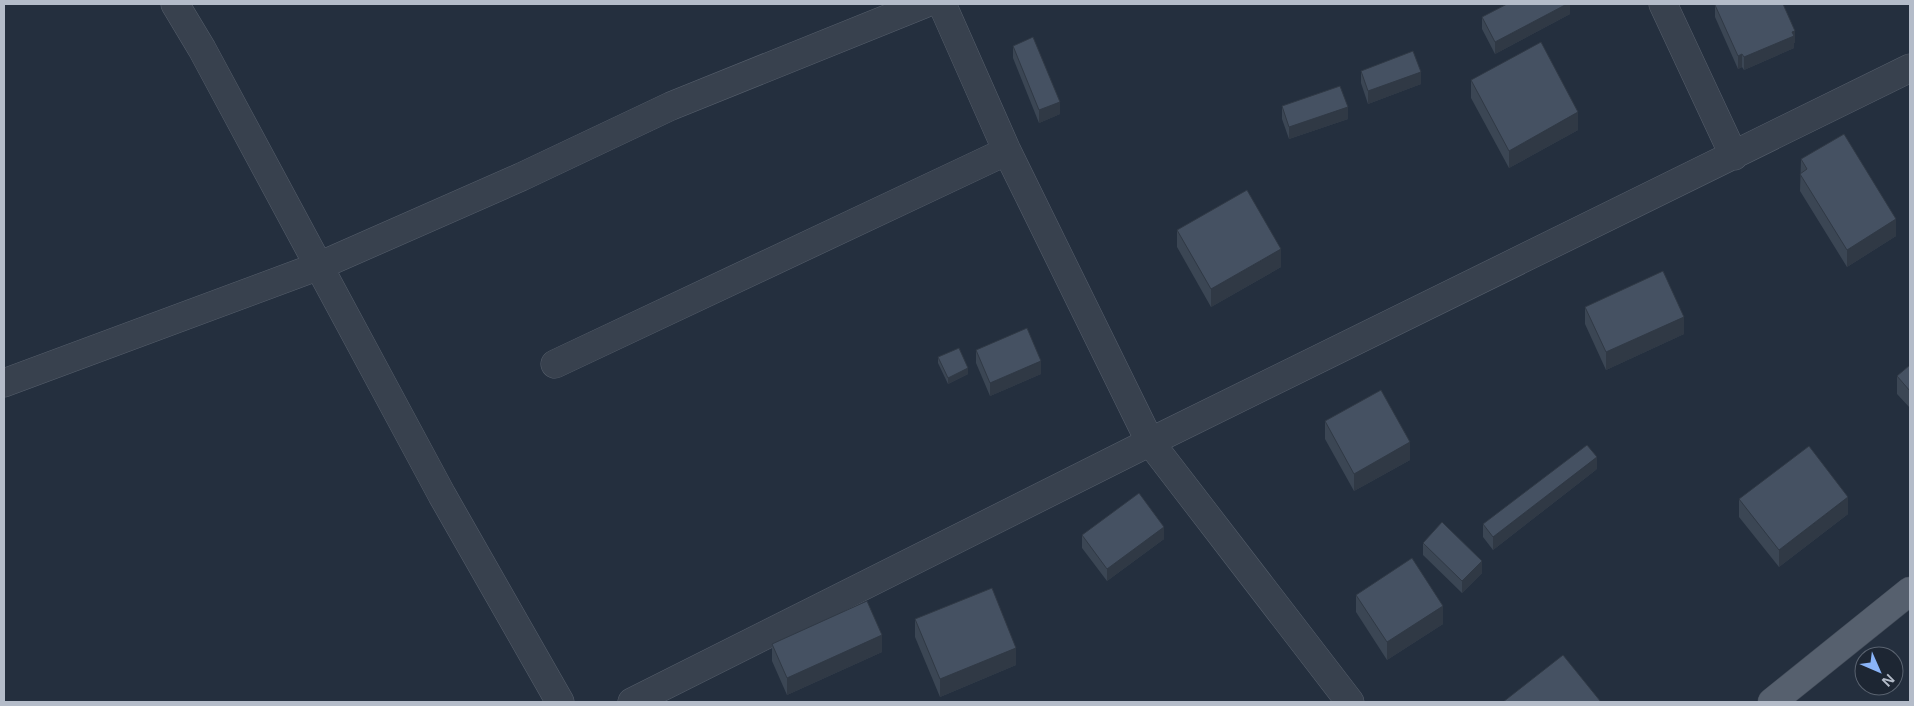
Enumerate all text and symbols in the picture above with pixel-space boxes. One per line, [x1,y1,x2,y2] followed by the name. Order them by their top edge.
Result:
[1854,646,1904,696] north arrow
[1878,670,1899,691] text: N

